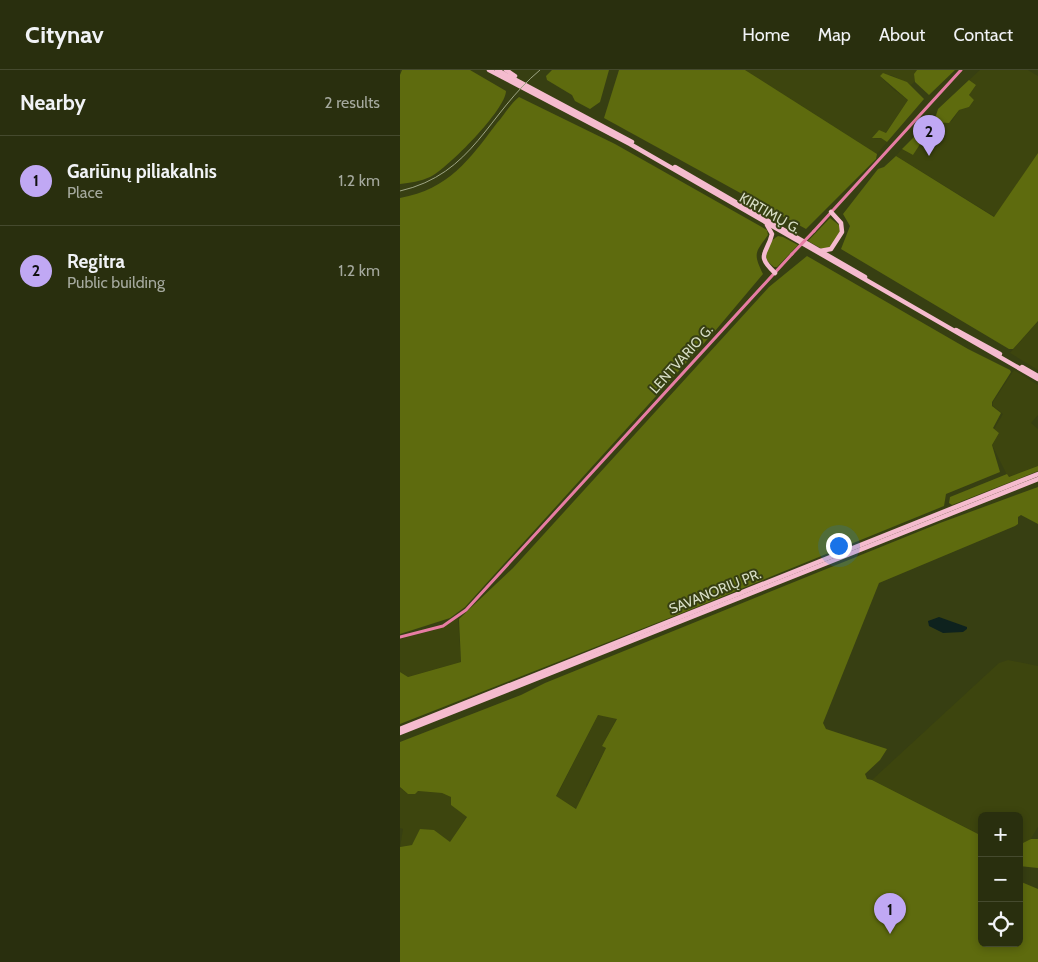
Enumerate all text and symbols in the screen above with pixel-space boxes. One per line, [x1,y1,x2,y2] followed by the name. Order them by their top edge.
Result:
[25,20,104,49] text: Citynav
[742,24,790,46] text: Home
[818,24,851,46] text: Map
[879,24,925,46] text: About
[953,24,1013,46] text: Contact
[20,90,86,115] text: Nearby
[324,93,380,112] text: 2 results
[913,115,945,156] pin: 2
[67,160,217,183] text: Gariūnų piliakalnis
[33,171,39,190] text: 1
[338,171,380,190] text: 1.2 km
[67,183,103,202] text: Place
[736,188,804,238] street label: KIRTIMŲ G.
[67,250,125,273] text: Regitra
[32,261,40,280] text: 2
[338,261,380,280] text: 1.2 km
[67,273,165,292] text: Public building
[645,321,717,397] street label: LENTVARIO G.
[826,533,852,559] your location
[666,564,764,618] street label: SAVANORIŲ PR.
[978,812,1023,947] map controls
[978,812,1023,857] button: +
[978,857,1023,902] button: −
[874,893,906,934] pin: 1
[978,902,1023,947] button: locate

